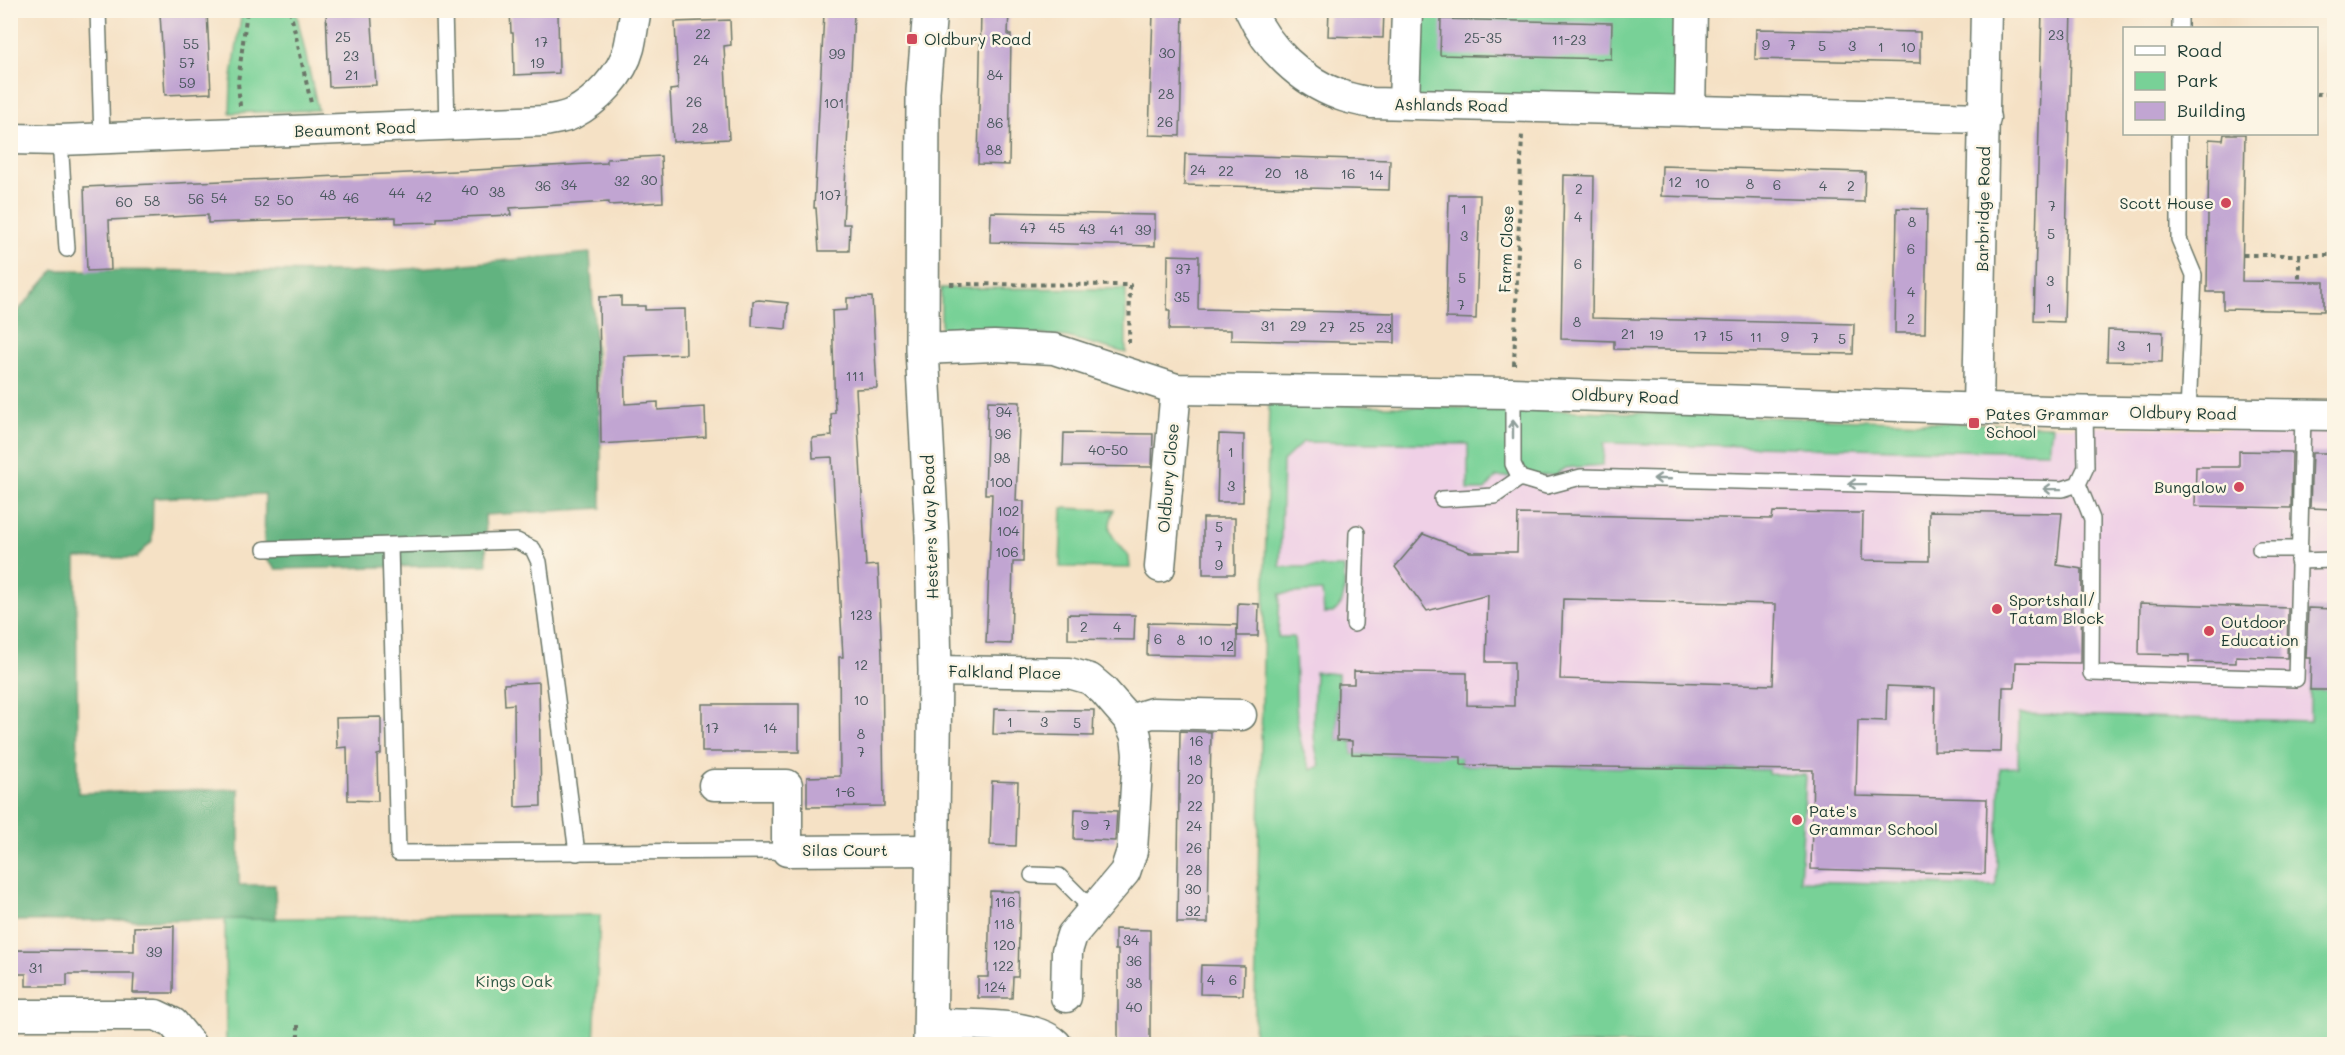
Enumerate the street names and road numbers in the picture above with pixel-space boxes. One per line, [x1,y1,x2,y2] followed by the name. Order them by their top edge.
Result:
[1394,93,1508,116] street label: Ashlands Road
[294,116,416,141] street label: Beaumont Road
[1971,146,1994,272] street label: Barbridge Road
[1493,205,1518,293] street label: Farm Close
[1571,383,1679,408] street label: Oldbury Road
[2129,401,2237,424] street label: Oldbury Road
[1152,422,1183,534] street label: Oldbury Close
[916,455,943,599] street label: Hesters Way Road
[949,660,1061,683] street label: Falkland Place
[802,839,888,860] street label: Silas Court

